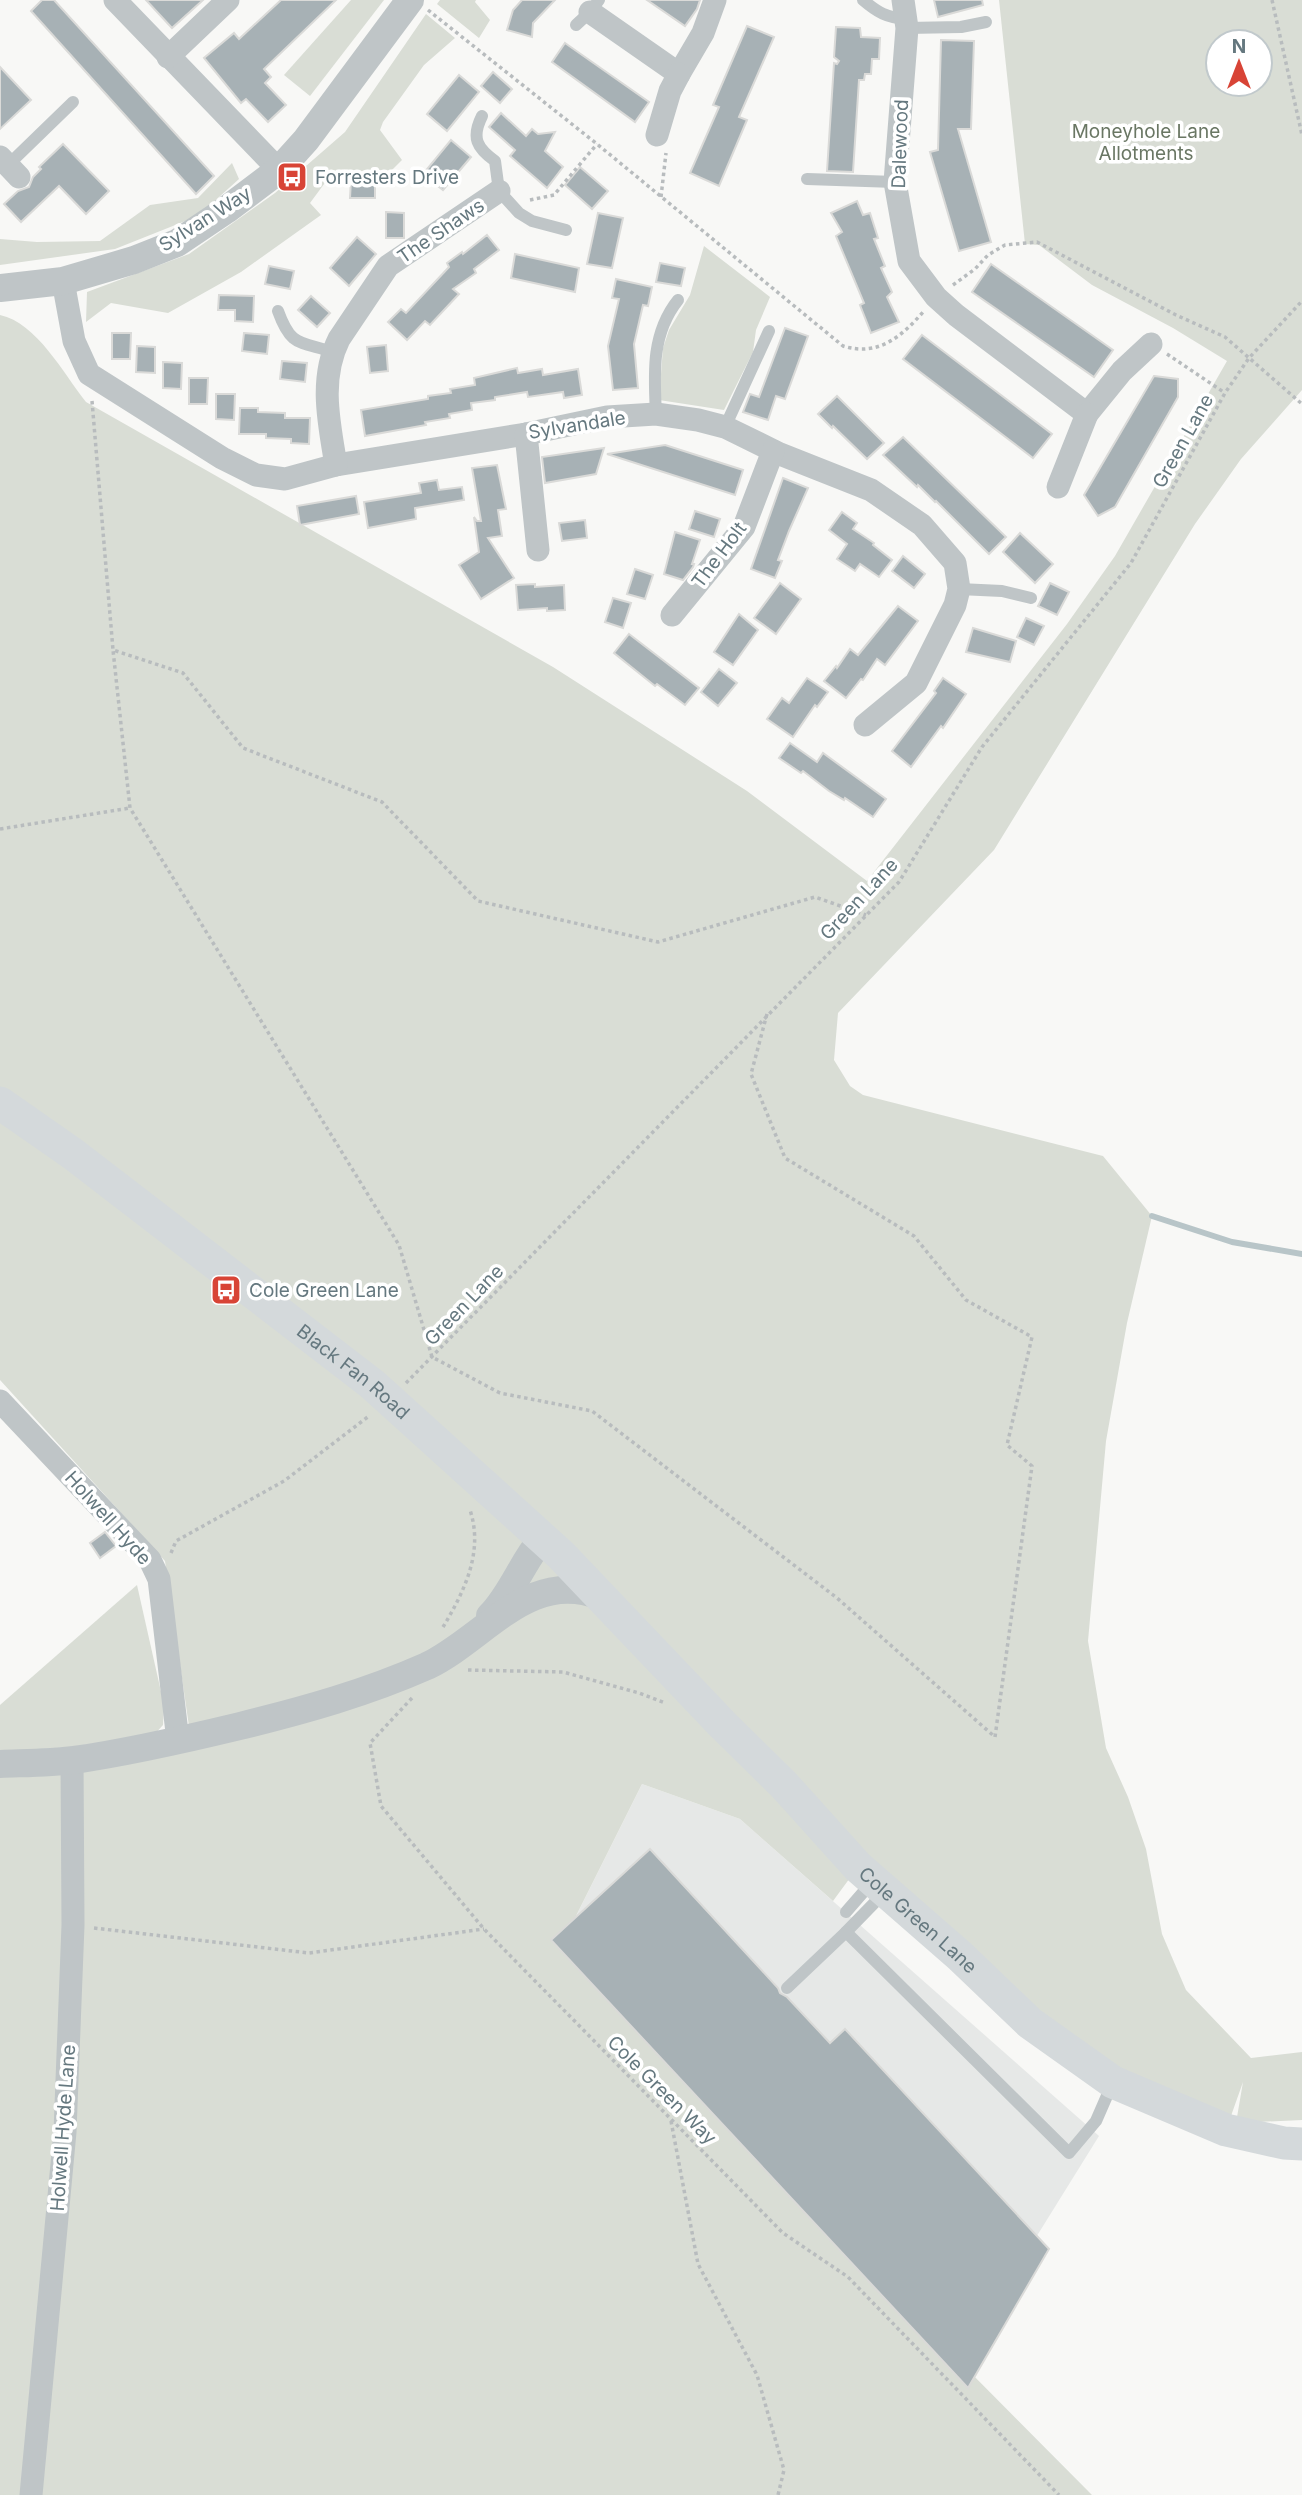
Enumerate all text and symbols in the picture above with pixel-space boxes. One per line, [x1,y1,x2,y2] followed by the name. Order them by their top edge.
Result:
[1204,28,1274,98] north arrow
[1232,35,1246,58] text: N
[887,99,913,189] street label: Dalewood
[1072,120,1220,165] park label: Moneyhole Lane Allotments
[275,160,309,194] bus stop icon: Forresters Drive
[315,166,459,189] place label: Forresters Drive
[155,181,256,256] street label: Sylvan Way
[393,194,489,268] street label: The Shaws
[1148,390,1218,492] street label: Green Lane
[527,406,627,444] street label: Sylvandale
[687,518,751,592] street label: The Holt
[815,853,903,945] street label: Green Lane
[420,1260,508,1350] street label: Green Lane
[209,1273,243,1307] bus stop icon: Cole Green Lane
[249,1279,399,1302] place label: Cole Green Lane
[293,1319,414,1424] street label: Black Fan Road
[60,1466,156,1570] street label: Holwell Hyde
[854,1862,982,1978] street label: Cole Green Lane
[603,2031,722,2150] street label: Cole Green Way
[46,2044,80,2212] street label: Holwell Hyde Lane

